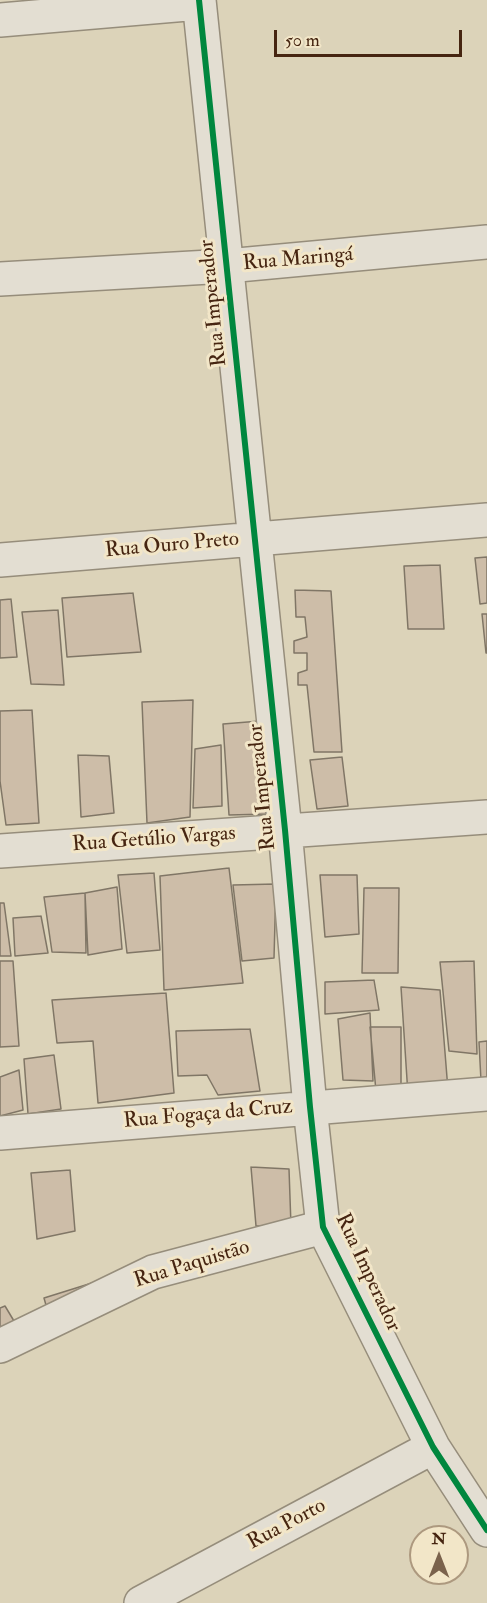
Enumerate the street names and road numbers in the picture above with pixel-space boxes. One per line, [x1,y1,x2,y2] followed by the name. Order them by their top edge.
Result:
[195,238,233,368] street label: Rua Imperador
[242,243,354,277] street label: Rua Maringá
[104,528,240,564] street label: Rua Ouro Preto
[244,722,282,852] street label: Rua Imperador
[71,822,237,858] street label: Rua Getúlio Vargas
[123,1095,293,1135] street label: Rua Fogaça da Cruz
[329,1210,405,1336] street label: Rua Imperador
[131,1236,253,1294] street label: Rua Paquistão
[243,1494,331,1556] street label: Rua Porto

